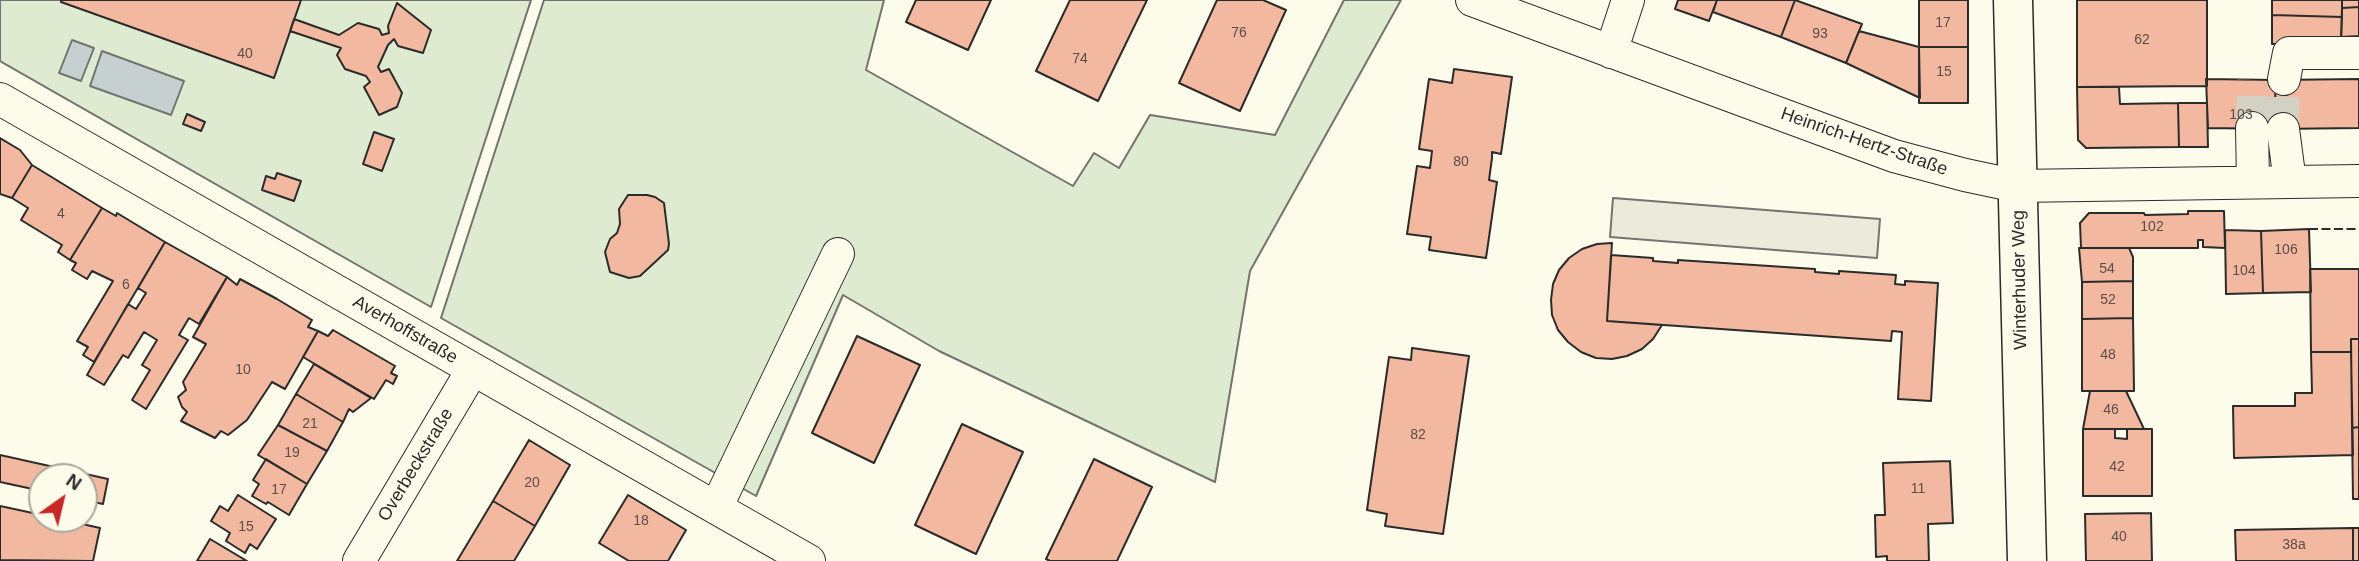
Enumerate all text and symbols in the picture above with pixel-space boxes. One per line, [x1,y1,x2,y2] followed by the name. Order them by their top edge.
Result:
[1935,15,1951,31] house number: 17
[1231,25,1247,41] house number: 76
[1812,26,1828,42] house number: 93
[2134,32,2150,48] house number: 62
[237,46,253,62] house number: 40
[1072,51,1088,67] house number: 74
[1936,64,1952,80] house number: 15
[1778,103,1950,181] street label: Heinrich-Hertz-Straße
[2229,107,2253,123] house number: 103
[1453,154,1469,170] house number: 80
[57,206,65,222] house number: 4
[2008,210,2032,350] street label: Winterhuder Weg
[2140,219,2164,235] house number: 102
[2274,242,2298,258] house number: 106
[2099,261,2115,277] house number: 54
[2232,263,2256,279] house number: 104
[122,277,130,293] house number: 6
[349,291,461,369] street label: Averhoffstraße
[2100,292,2116,308] house number: 52
[2100,347,2116,363] house number: 48
[235,362,251,378] house number: 10
[2103,402,2119,418] house number: 46
[374,405,458,525] street label: Overbeckstraße
[302,416,318,432] house number: 21
[1410,427,1426,443] house number: 82
[284,445,300,461] house number: 19
[2109,459,2125,475] house number: 42
[28,463,98,533] north arrow
[62,469,85,494] text: N
[524,475,540,491] house number: 20
[1911,481,1925,497] house number: 11
[271,482,287,498] house number: 17
[633,513,649,529] house number: 18
[238,519,254,535] house number: 15
[2111,529,2127,545] house number: 40
[2282,537,2306,553] house number: 38a

